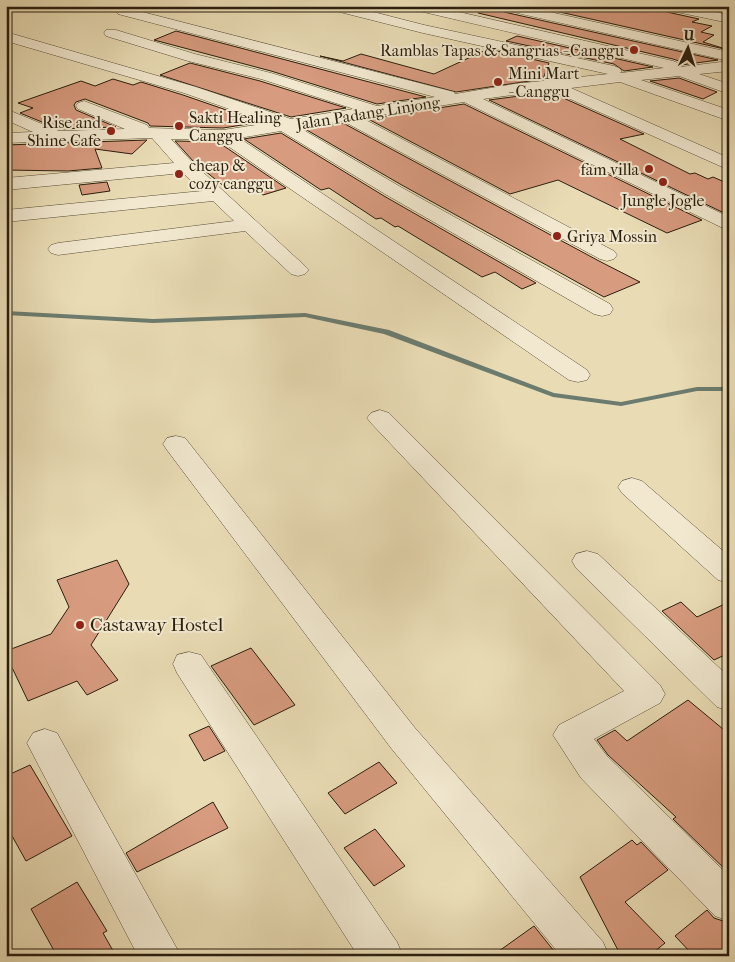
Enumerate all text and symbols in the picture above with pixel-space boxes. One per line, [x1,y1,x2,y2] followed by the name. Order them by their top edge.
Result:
[662,22,712,72] north arrow
[682,27,695,44] text: U
[380,41,624,60] place label: Ramblas Tapas & Sangrias - Canggu
[628,44,640,56] marker: Ramblas Tapas & Sangrias - Canggu
[508,64,580,101] place label: Mini Mart - Canggu
[492,76,504,88] marker: Mini Mart - Canggu
[293,92,442,134] street label: Jalan Padang Linjong
[189,108,282,145] place label: Sakti Healing Canggu
[27,113,101,150] place label: Rise and Shine Cafe
[173,120,185,132] marker: Sakti Healing Canggu
[105,125,117,137] marker: Rise and Shine Cafe
[189,156,273,193] place label: cheap & cozy canggu
[581,160,640,179] place label: fam villa
[643,163,655,175] marker: fam villa
[173,168,185,180] marker: cheap & cozy canggu
[657,176,669,188] marker: Jungle Jogle
[620,191,705,210] place label: Jungle Jogle
[567,227,658,246] place label: Griya Mossin
[551,230,563,242] marker: Griya Mossin
[90,614,223,636] place label: Castaway Hostel
[74,619,86,631] marker: Castaway Hostel

